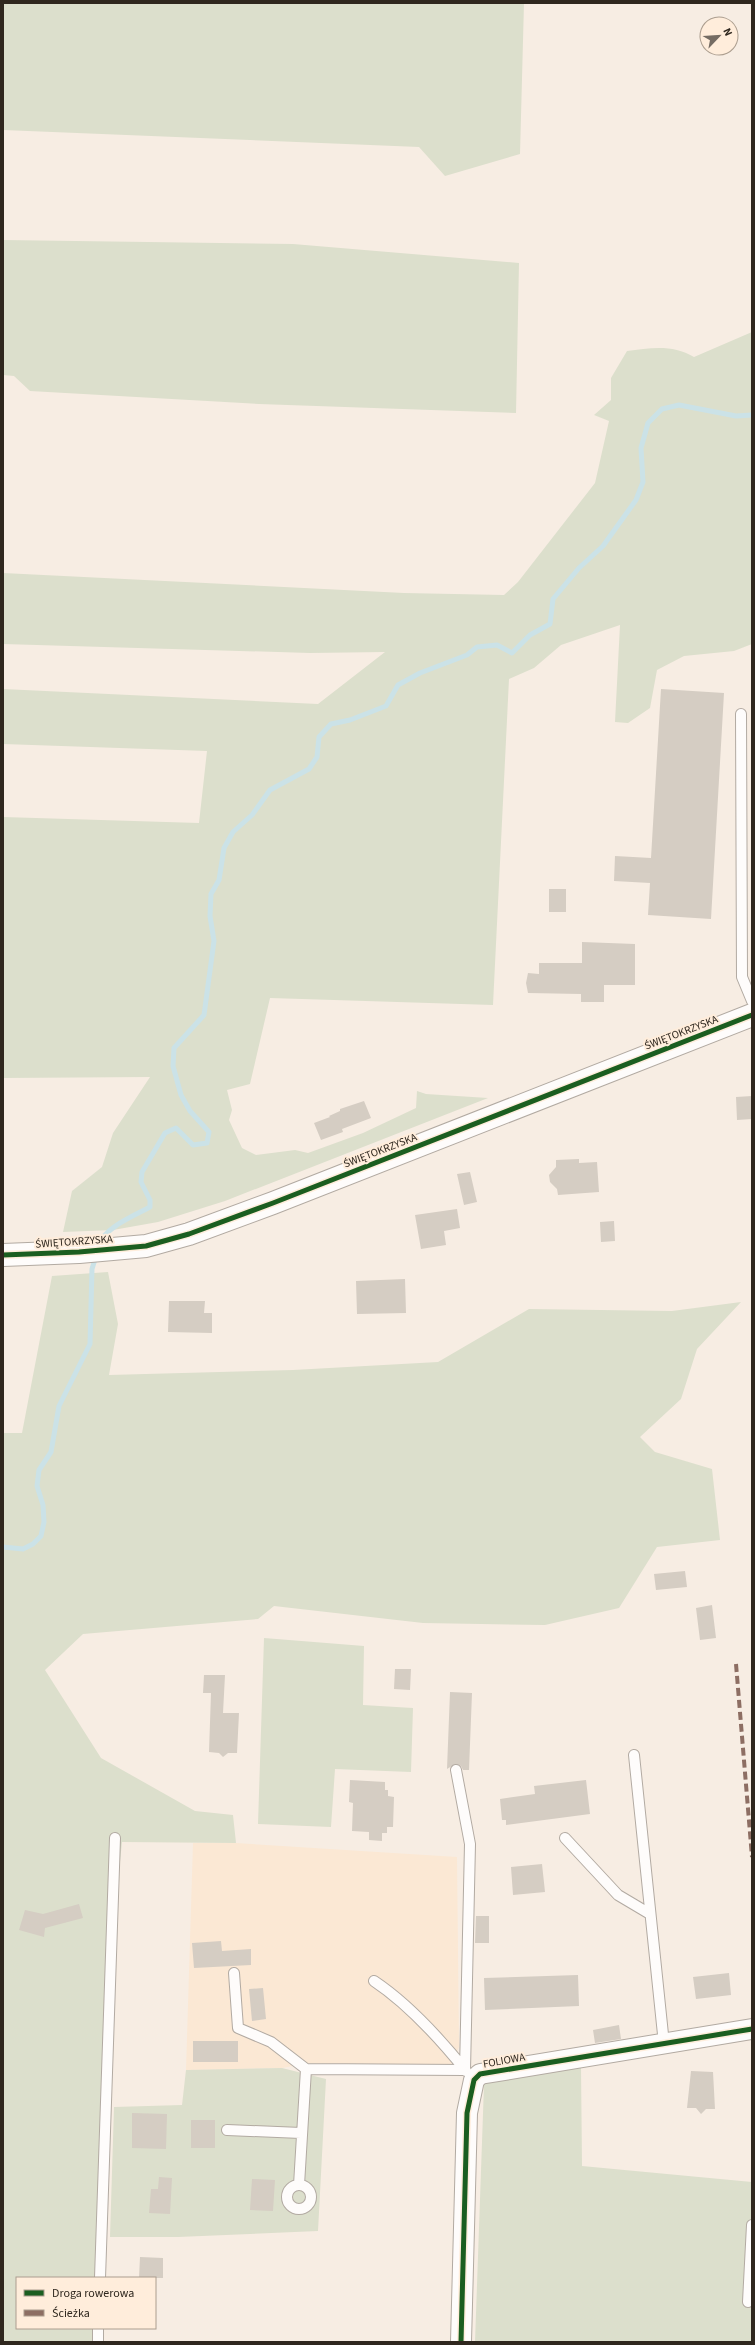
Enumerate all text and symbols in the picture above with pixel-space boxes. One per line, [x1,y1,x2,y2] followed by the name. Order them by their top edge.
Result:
[699,16,739,56] north arrow
[719,25,736,38] text: N
[642,1012,720,1053] street label: ŚWIĘTOKRZYSKA
[341,1130,419,1171] street label: ŚWIĘTOKRZYSKA
[35,1231,113,1252] street label: ŚWIĘTOKRZYSKA
[482,2049,526,2072] street label: FOLIOWA
[16,2277,156,2329] legend
[52,2285,134,2302] text: Droga rowerowa
[52,2305,90,2322] text: Ścieżka

